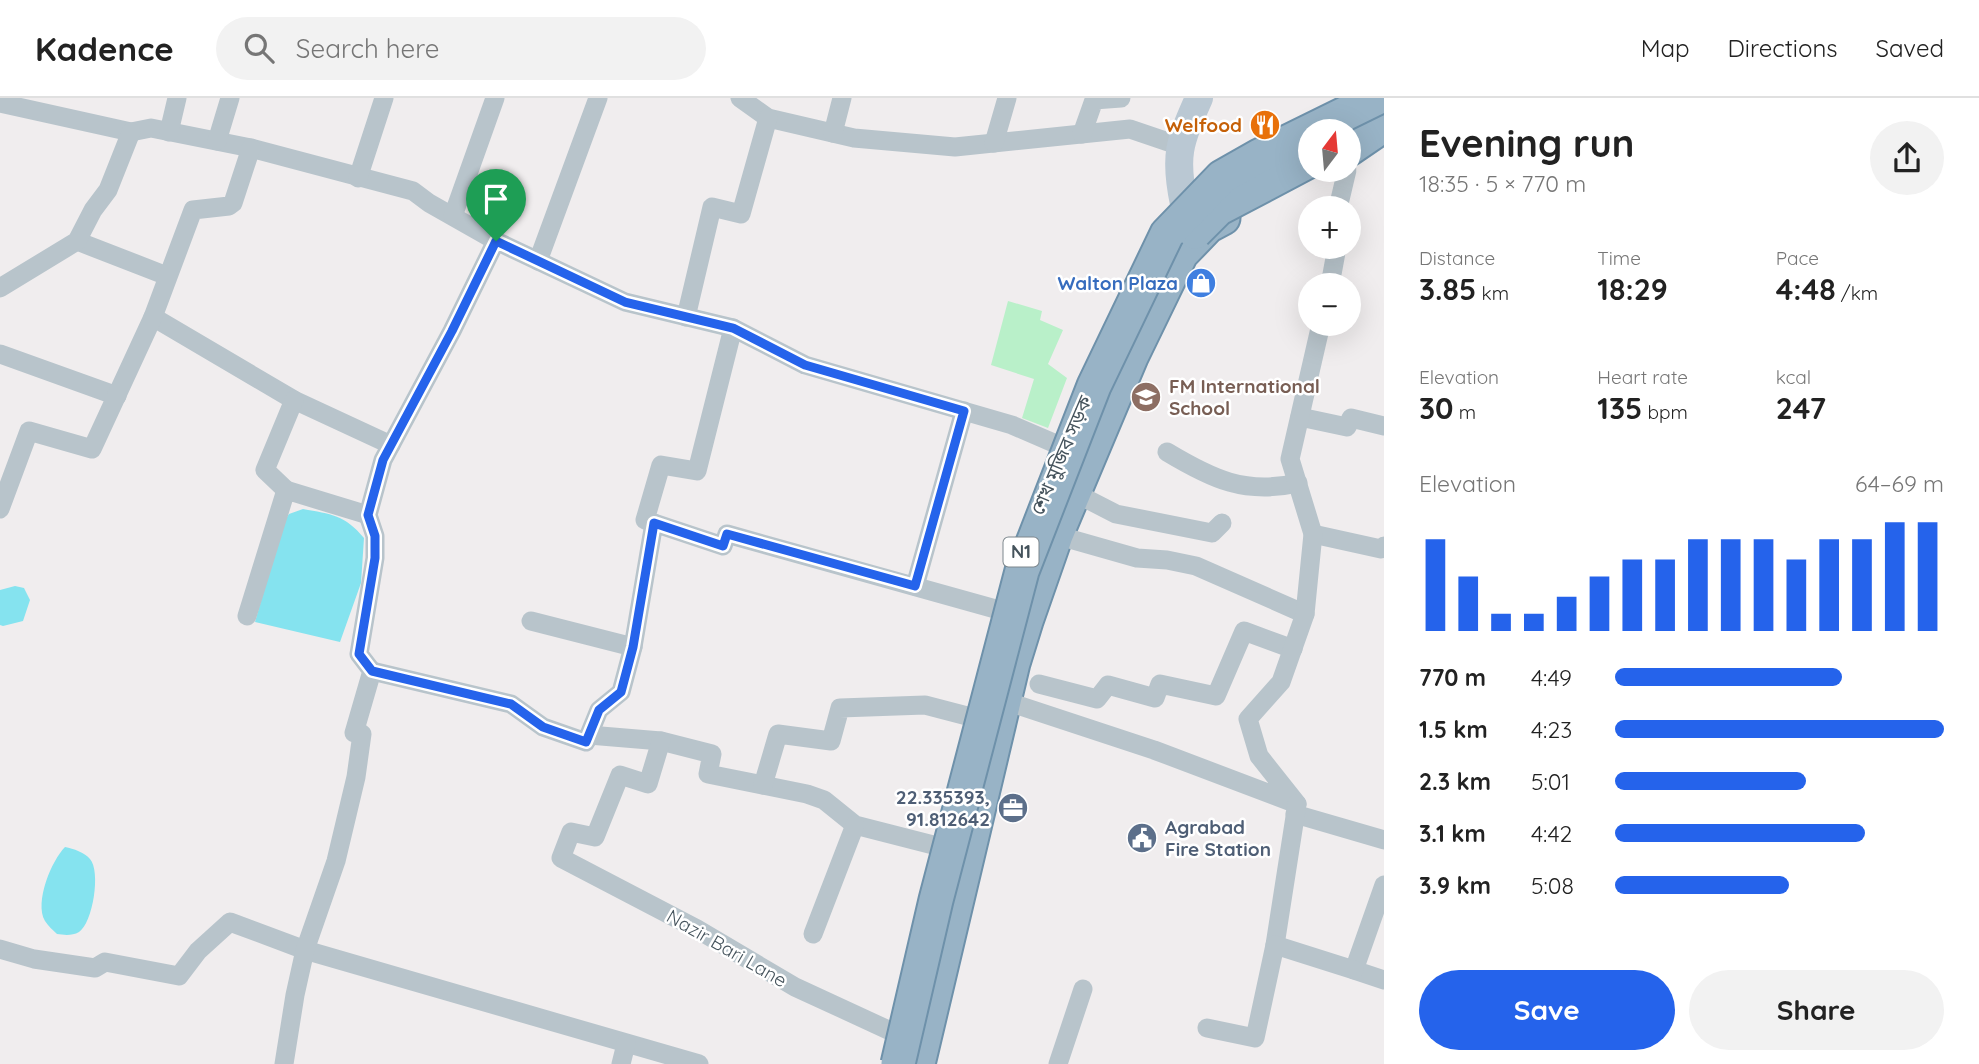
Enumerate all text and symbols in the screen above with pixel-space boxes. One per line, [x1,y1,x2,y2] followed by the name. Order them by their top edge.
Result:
[216,17,706,80] search box
[35,28,174,69] text: Kadence
[240,29,278,67] icon: search
[296,32,439,65] text: Search here
[1641,33,1690,63] text: Map
[1728,33,1838,63] text: Directions
[1876,33,1944,63] text: Saved
[1248,108,1282,142] restaurant icon: Welfood
[1165,113,1242,137] place label: Welfood
[1298,119,1362,182] north arrow
[1298,119,1361,336] map controls
[1419,119,1634,167] text: Evening run
[1870,121,1944,195] button: share
[466,169,526,241] pin
[1419,169,1586,198] text: 18:35 · 5 × 770 m
[477,180,515,218] icon: arrive
[1298,196,1361,259] button: +
[1419,246,1495,270] text: Distance
[1597,246,1641,270] text: Time
[1776,246,1819,270] text: Pace
[1184,266,1218,300] shop icon: Walton Plaza
[1419,270,1476,308] text: 3.85
[1597,270,1668,308] text: 18:29
[1776,270,1836,308] text: 4:48
[1057,271,1178,295] place label: Walton Plaza
[1298,273,1361,336] button: −
[1476,281,1509,305] text: km
[1836,281,1878,305] text: /km
[1419,365,1499,389] text: Elevation
[1597,365,1688,389] text: Heart rate
[1776,365,1811,389] text: kcal
[1169,374,1320,420] place label: FM International School
[1129,380,1163,414] school or university icon: FM International School
[1419,389,1454,427] text: 30
[1597,389,1642,427] text: 135
[1776,389,1826,427] text: 247
[1025,391,1097,518] street label: শেখ মুজিব সড়ক
[1454,400,1476,424] text: m
[1642,400,1688,424] text: bpm
[1419,469,1516,498] text: Elevation
[1855,469,1944,498] text: 64–69 m
[1004,538,1038,566] road number: N1
[1419,663,1486,692] text: 770 m
[1531,663,1572,692] text: 4:49
[1419,715,1488,744] text: 1.5 km
[1531,715,1572,744] text: 4:23
[1419,767,1491,796] text: 2.3 km
[1531,767,1570,796] text: 5:01
[896,785,990,831] place label: 22.335393, 91.812642
[996,791,1030,825] office icon: 22.335393, 91.812642
[1165,815,1271,861] place label: Agrabad Fire Station
[1419,819,1486,848] text: 3.1 km
[1531,819,1572,848] text: 4:42
[1125,821,1159,855] public building icon: Agrabad Fire Station
[1419,871,1491,900] text: 3.9 km
[1531,871,1574,900] text: 5:08
[663,904,791,992] street label: Nazir Bari Lane
[1419,970,1675,1050] button: Save
[1689,970,1944,1050] button: Share

